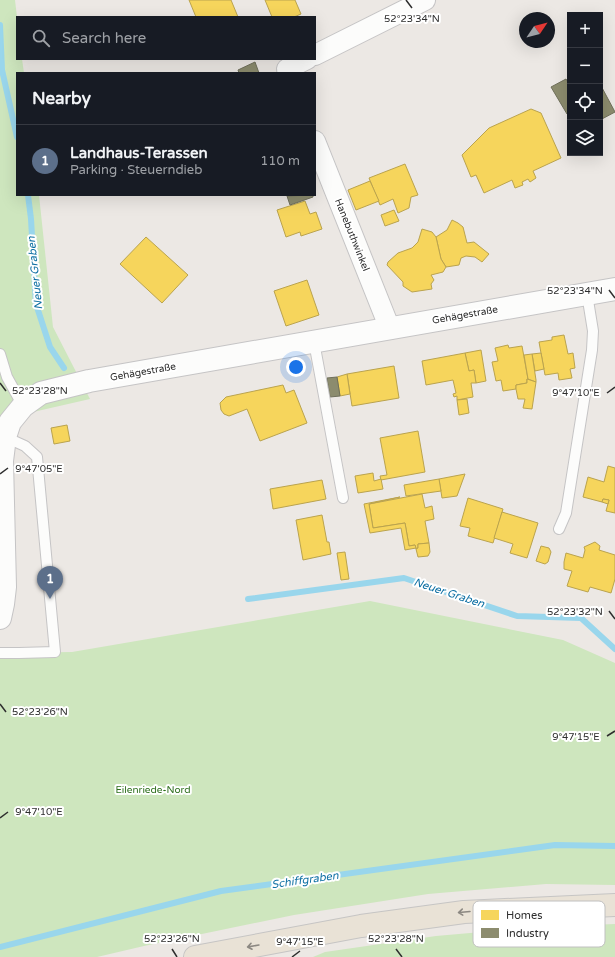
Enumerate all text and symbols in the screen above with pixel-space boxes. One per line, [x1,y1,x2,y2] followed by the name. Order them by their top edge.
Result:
[519,12,555,48] north arrow
[567,12,603,156] map controls
[567,12,603,48] button: +
[384,13,440,25] text: 52°23'34"N
[16,16,316,60] search box
[30,27,52,49] icon: search
[62,29,146,47] text: Search here
[567,48,603,84] button: −
[567,84,603,120] button: locate
[32,88,91,109] text: Nearby
[567,120,603,156] button: layers
[70,144,208,162] text: Landhaus-Terassen
[41,153,49,169] text: 1
[260,153,300,169] text: 110 m
[70,162,202,178] text: Parking · Steuerndieb
[332,197,372,273] street label: Hanebuthwinkel
[25,235,45,310] water label: Neuer Graben
[547,285,603,297] text: 52°23'34"N
[431,303,499,327] street label: Gehägestraße
[286,357,306,377] your location
[109,360,177,384] street label: Gehägestraße
[12,385,68,397] text: 52°23'28"N
[552,387,600,399] text: 9°47'10"E
[15,463,63,475] text: 9°47'05"E
[37,566,63,599] pin: 1
[412,575,486,611] water label: Neuer Graben
[547,606,603,618] text: 52°23'32"N
[12,706,68,718] text: 52°23'26"N
[552,731,600,743] text: 9°47'15"E
[115,784,191,796] park label: Eilenriede-Nord
[15,806,63,818] text: 9°47'10"E
[271,869,340,891] water label: Schiffgraben
[473,901,605,947] legend
[458,909,471,916] one-way arrow
[506,909,542,922] text: Homes
[506,927,549,940] text: Industry
[144,933,200,945] text: 52°23'26"N
[368,933,424,945] text: 52°23'28"N
[276,936,324,948] text: 9°47'15"E
[247,943,260,951] one-way arrow

